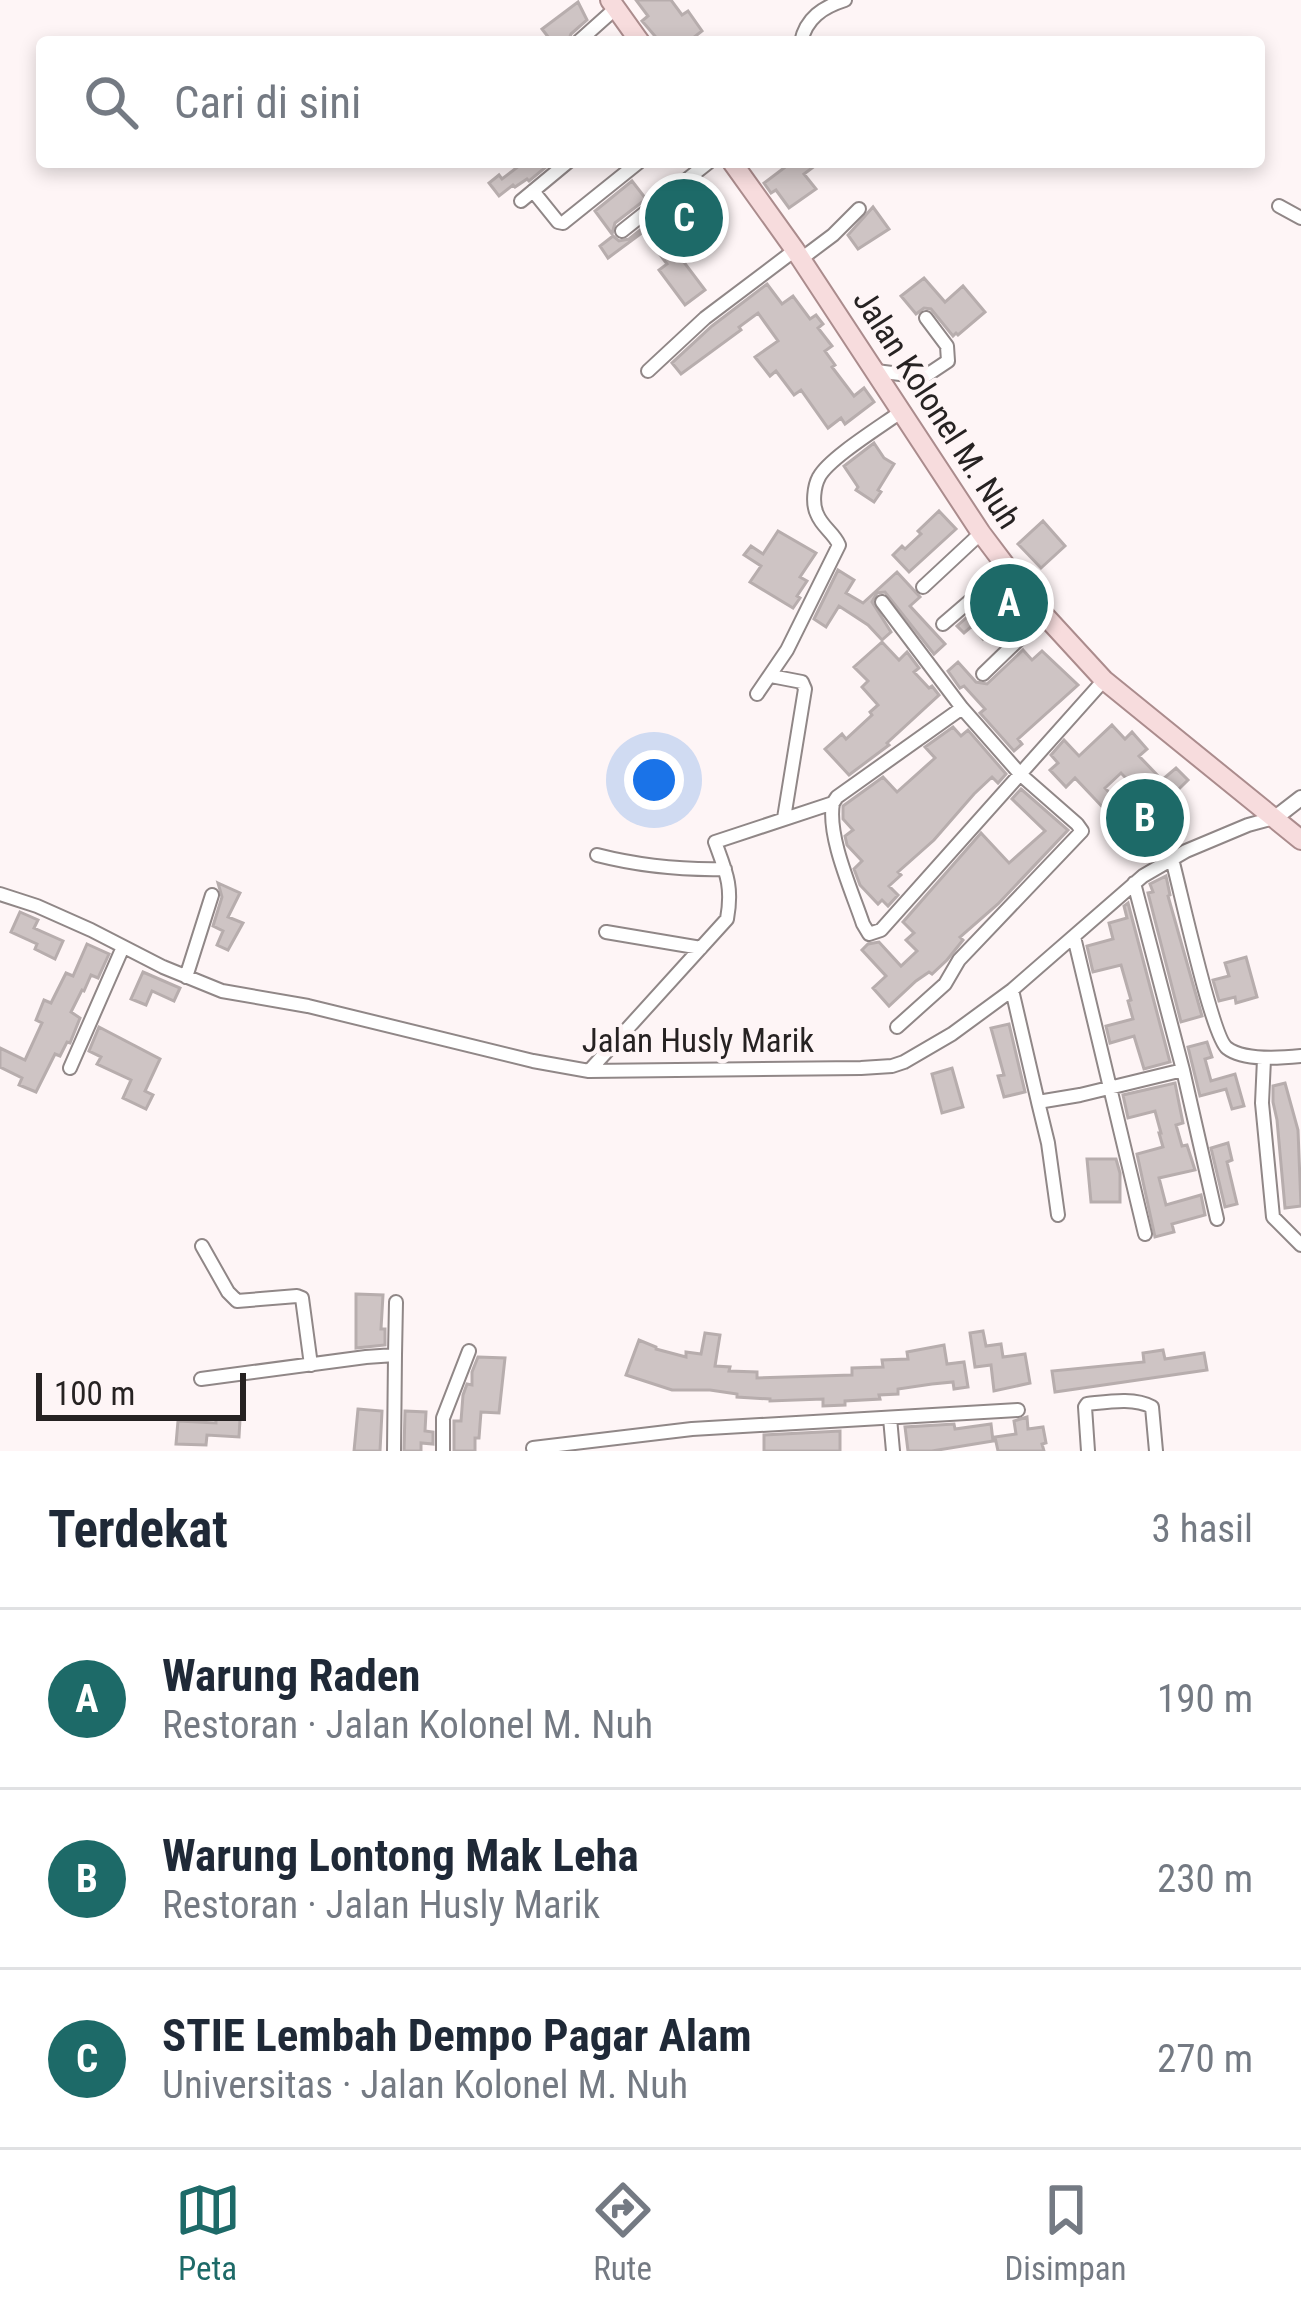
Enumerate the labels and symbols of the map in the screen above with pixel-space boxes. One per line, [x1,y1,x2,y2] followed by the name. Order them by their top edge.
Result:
[645,173,723,263] pin: C
[845,282,1029,536] street label: Jalan Kolonel M. Nuh
[970,558,1048,648] pin: A
[624,750,684,810] your location
[1106,773,1184,863] pin: B
[582,1021,814,1060] street label: Jalan Husly Marik
[36,1367,246,1420] scale bar

